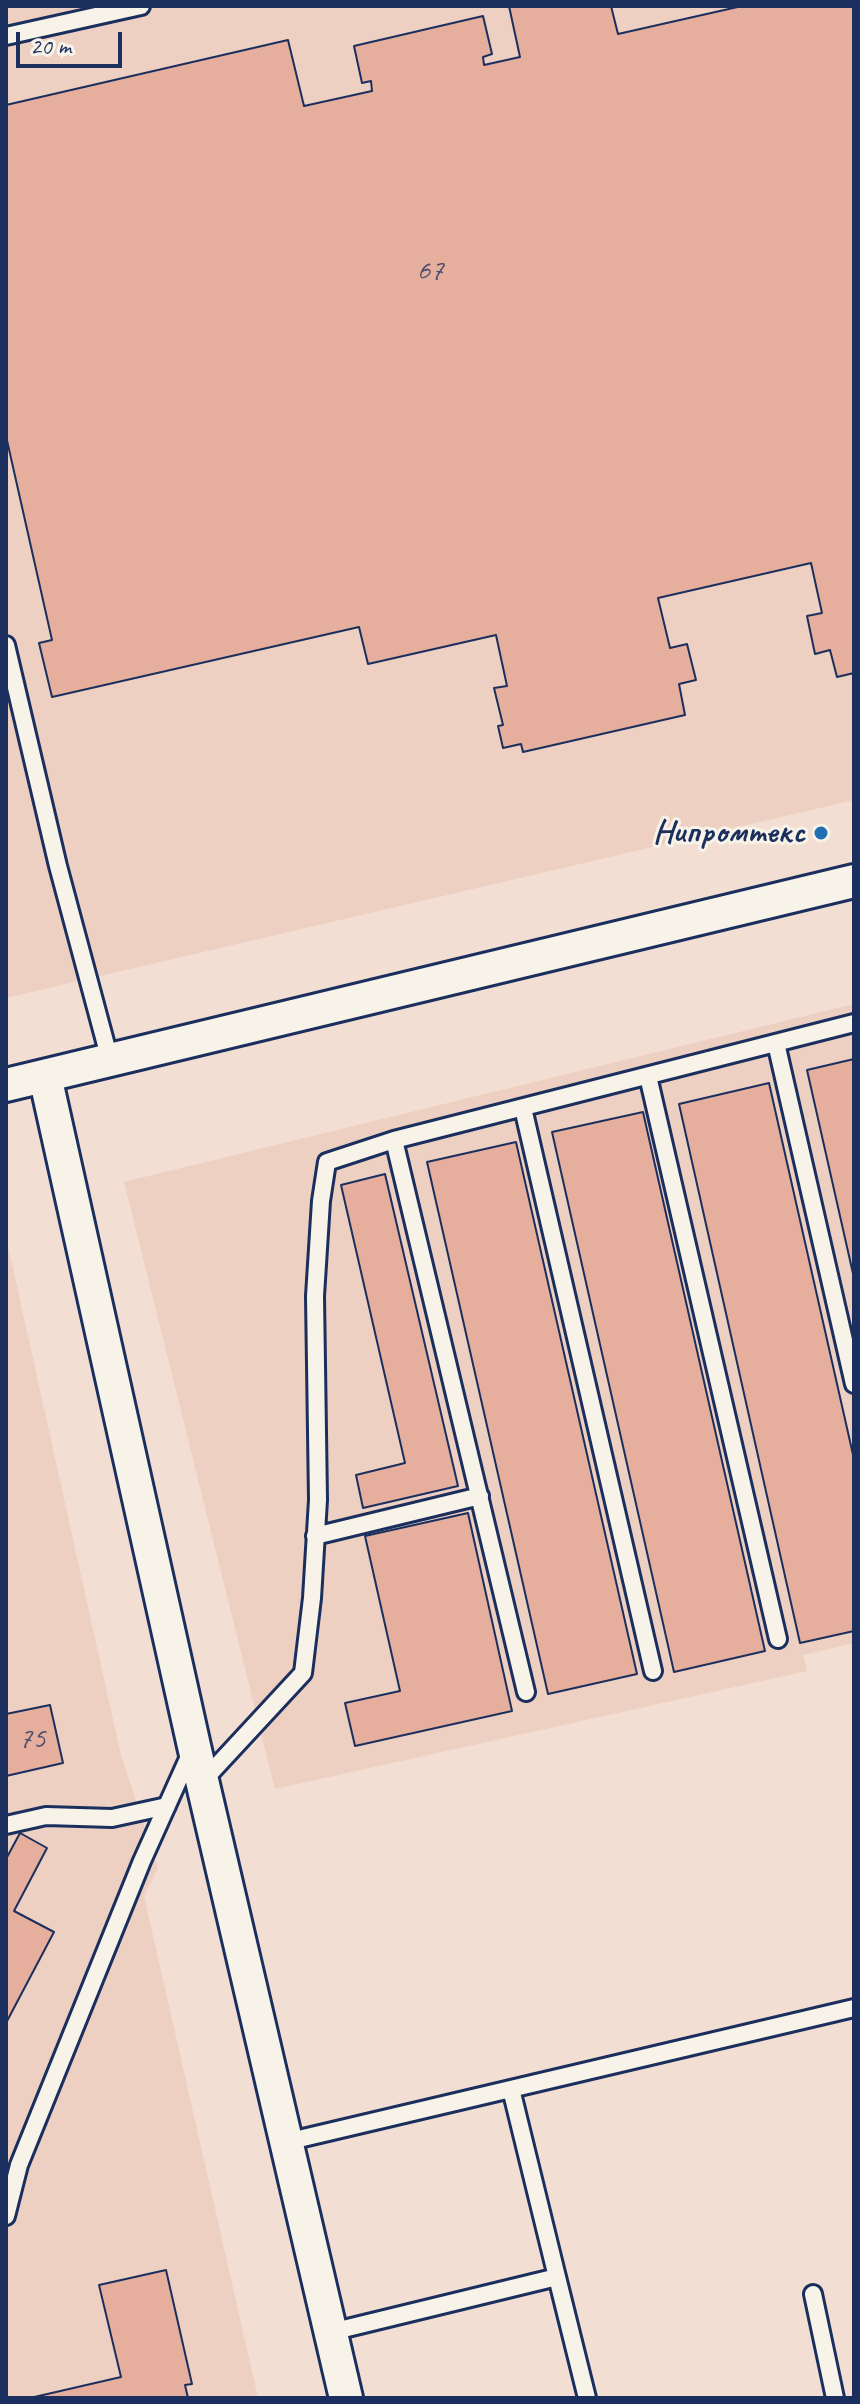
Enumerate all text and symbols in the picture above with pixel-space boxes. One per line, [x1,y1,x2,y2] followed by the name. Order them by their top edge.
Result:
[20,16,126,66] scale bar
[30,31,71,61] text: 20 m
[417,253,443,289] house number: 67
[653,813,805,853] place label: Нипромтекс
[812,824,830,842] marker: Нипромтекс
[19,1721,45,1757] house number: 75

